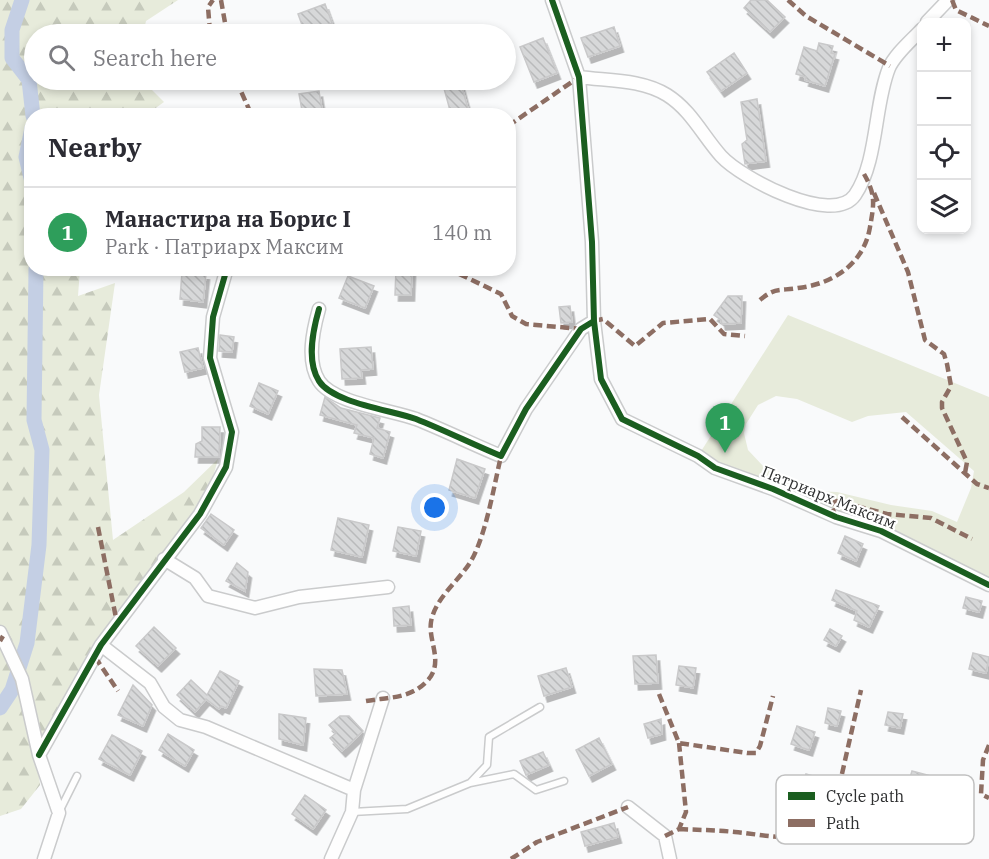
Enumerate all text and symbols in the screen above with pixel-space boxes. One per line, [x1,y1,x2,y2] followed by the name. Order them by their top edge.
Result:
[917,18,971,234] map controls
[917,18,971,72] button: +
[24,24,516,90] search box
[45,41,78,74] icon: search
[93,43,217,72] text: Search here
[917,72,971,126] button: −
[917,126,971,180] button: locate
[48,130,142,164] text: Nearby
[917,180,971,234] button: layers
[105,204,351,233] text: Манастира на Борис І
[62,219,74,246] text: 1
[432,219,492,246] text: 140 m
[105,233,344,260] text: Park · Патриарх Максим
[706,404,744,453] pin: 1
[759,461,899,533] street label: Патриарх Максим
[420,493,449,522] your location
[776,775,974,844] legend
[826,786,904,806] text: Cycle path
[826,813,860,833] text: Path

